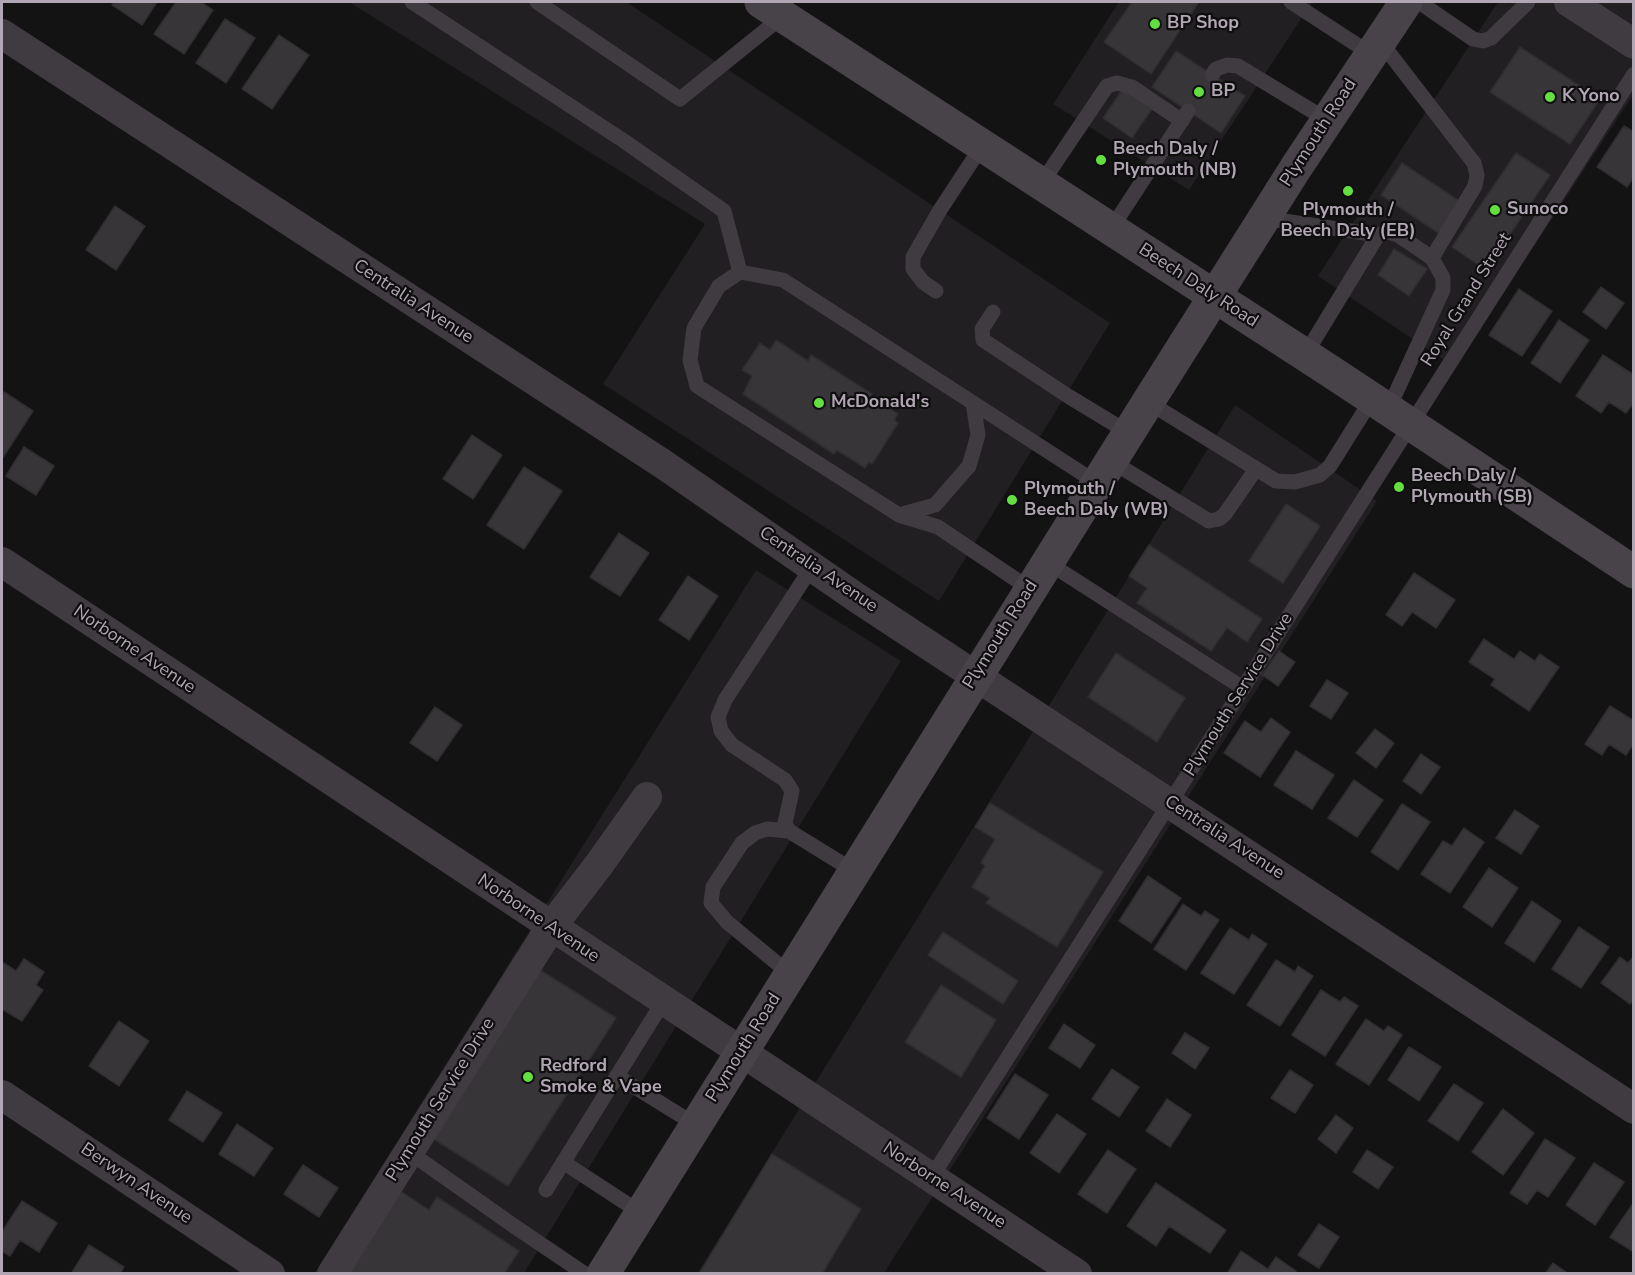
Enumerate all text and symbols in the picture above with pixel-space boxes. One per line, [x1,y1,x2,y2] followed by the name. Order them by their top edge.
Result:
[1167,13,1239,35] place label: BP Shop
[1148,17,1162,31] marker: BP Shop
[1276,75,1362,191] street label: Plymouth Road
[1211,81,1235,103] place label: BP
[1192,85,1206,99] marker: BP
[1562,86,1620,108] place label: K Yono
[1543,90,1557,104] marker: K Yono
[1113,139,1237,182] place label: Beech Daly / Plymouth (NB)
[1094,153,1108,167] marker: Beech Daly / Plymouth (NB)
[1341,184,1355,198] marker: Plymouth / Beech Daly (EB)
[1507,199,1568,221] place label: Sunoco
[1280,200,1416,242] place label: Plymouth / Beech Daly (EB)
[1488,203,1502,217] marker: Sunoco
[1417,229,1517,371] street label: Royal Grand Street
[1134,239,1262,333] street label: Beech Daly Road
[349,255,477,349] street label: Centralia Avenue
[831,392,929,414] place label: McDonald's
[812,396,826,410] marker: McDonald's
[1411,466,1533,508] place label: Beech Daly / Plymouth (SB)
[1024,479,1169,522] place label: Plymouth / Beech Daly (WB)
[1392,480,1406,494] marker: Beech Daly / Plymouth (SB)
[1005,493,1019,507] marker: Plymouth / Beech Daly (WB)
[755,522,881,618] street label: Centralia Avenue
[959,577,1043,693] street label: Plymouth Road
[69,601,199,699] street label: Norborne Avenue
[1180,609,1298,781] street label: Plymouth Service Drive
[1160,791,1288,885] street label: Centralia Avenue
[473,870,603,968] street label: Norborne Avenue
[702,990,786,1106] street label: Plymouth Road
[382,1014,500,1186] street label: Plymouth Service Drive
[540,1056,662,1098] place label: Redford Smoke & Vape
[521,1070,535,1084] marker: Redford Smoke & Vape
[878,1138,1010,1234] street label: Norborne Avenue
[76,1139,196,1229] street label: Berwyn Avenue

